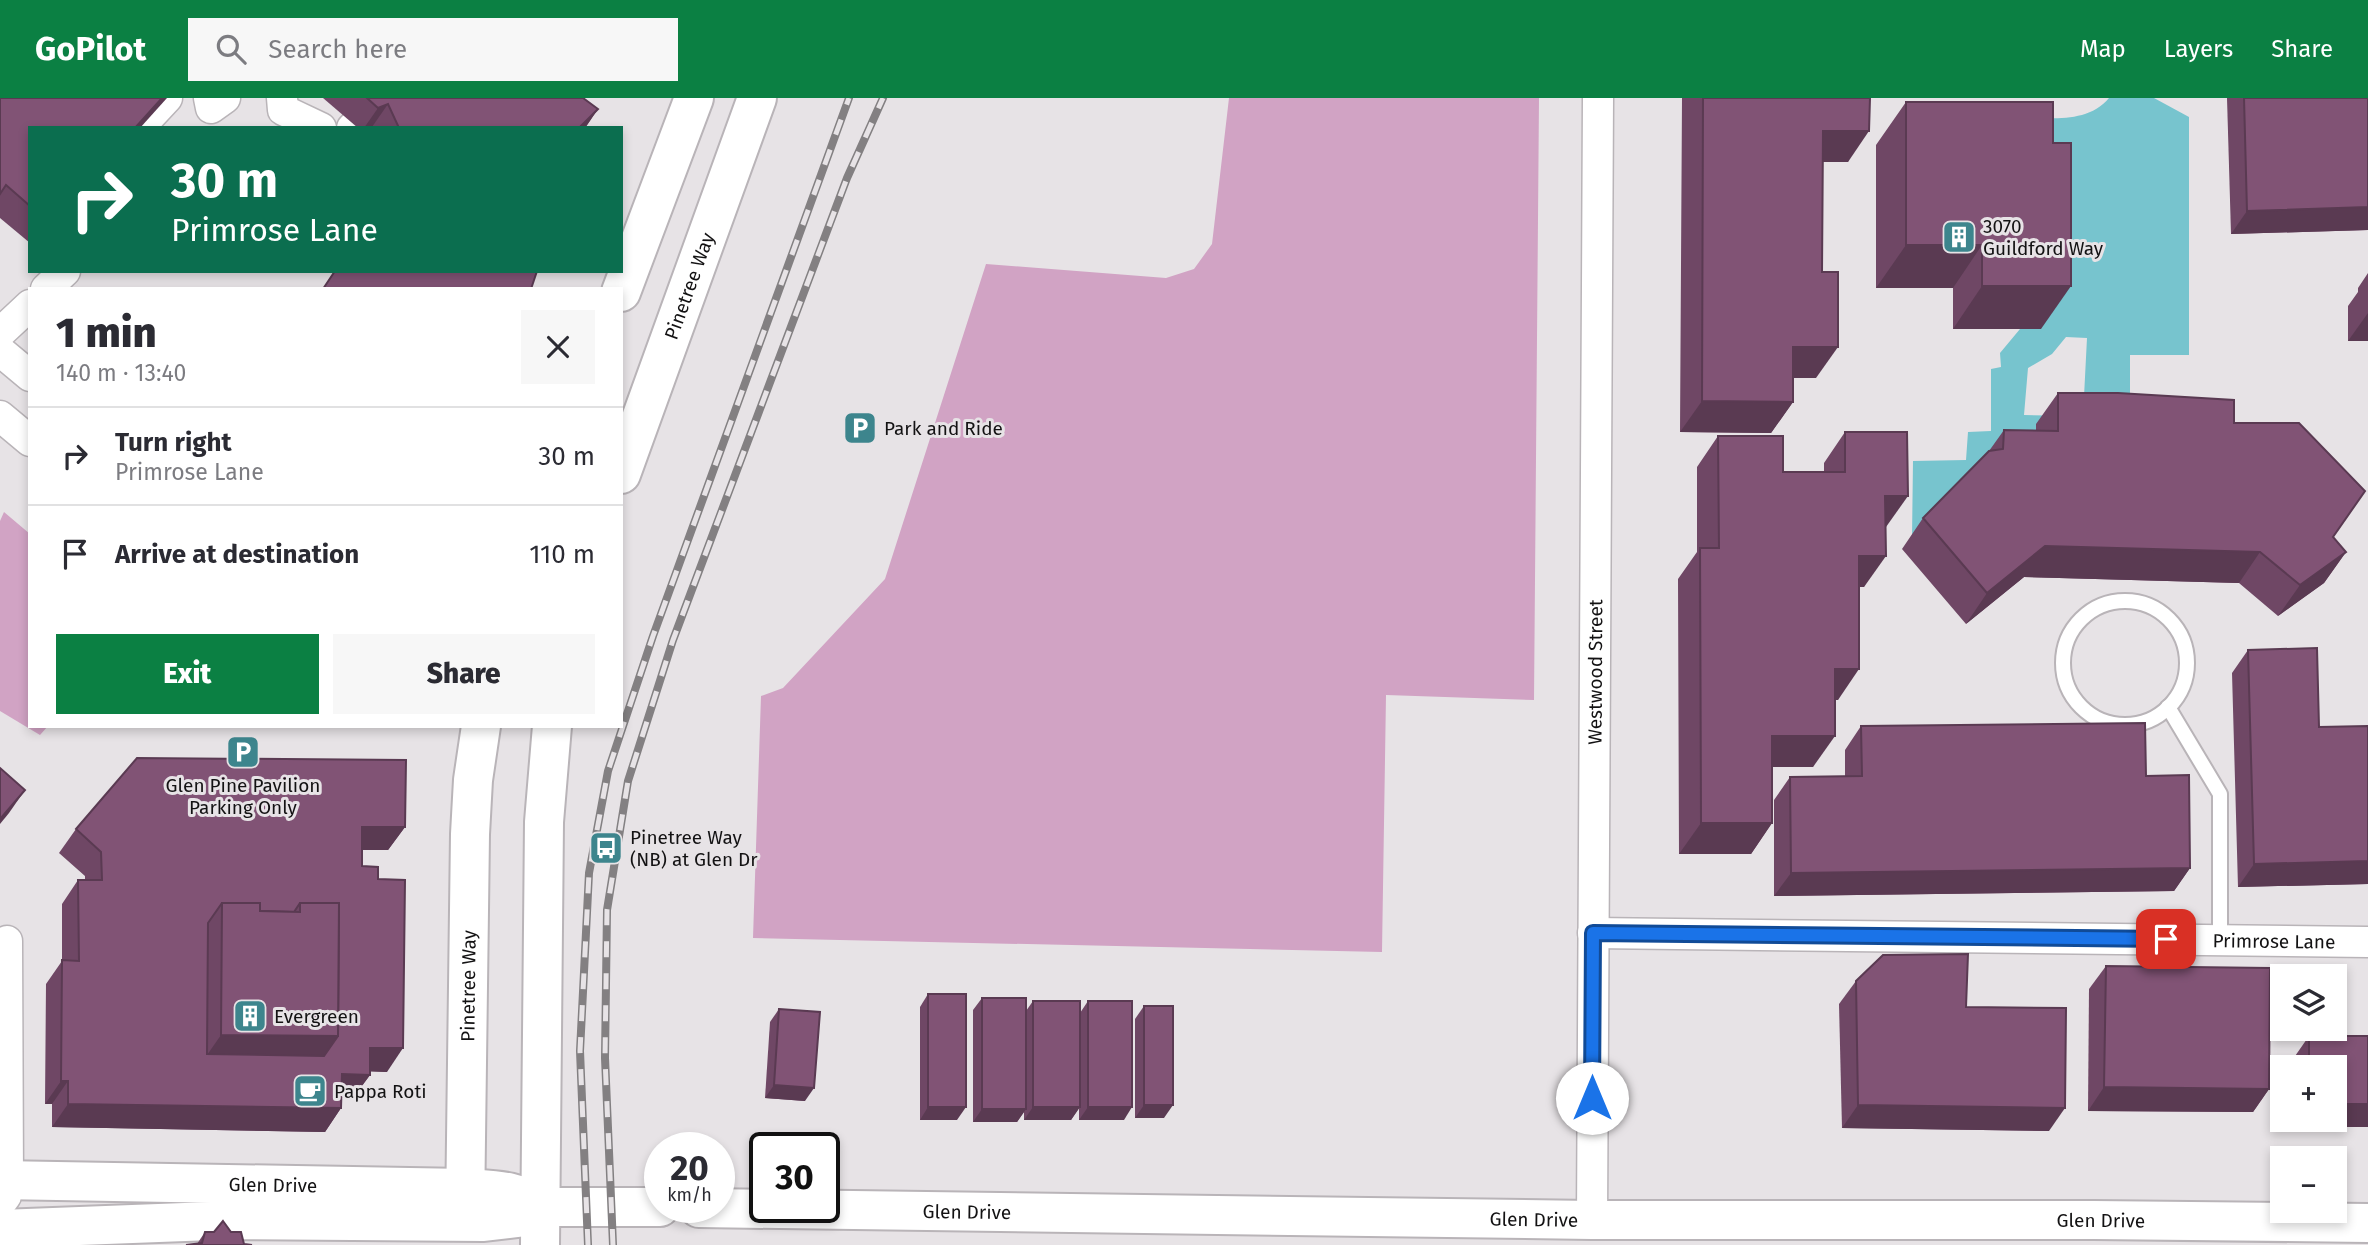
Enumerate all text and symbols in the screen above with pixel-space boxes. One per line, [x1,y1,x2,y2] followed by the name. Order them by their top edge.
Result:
[188,18,678,81] search box
[35,29,146,69] text: GoPilot
[212,30,250,68] icon: search
[268,34,407,65] text: Search here
[2080,35,2126,63] text: Map
[2164,35,2233,63] text: Layers
[2271,35,2333,63] text: Share
[171,151,278,210] text: 30 m
[56,154,147,245] icon: right
[171,211,378,249] text: Primrose Lane
[1983,215,2104,260] place label: 3070 Guildford Way
[1940,218,1978,256] building icon: 3070 Guildford Way
[660,229,720,343] street label: Pinetree Way
[56,308,157,358] text: 1 min
[521,310,595,384] button: close
[56,359,186,387] text: 140 m · 13:40
[841,409,879,447] parking icon: Park and Ride
[884,417,1003,440] place label: Park and Ride
[115,427,232,458] text: Turn right
[56,437,94,475] icon: right
[538,441,595,472] text: 30 m
[115,458,264,486] text: Primrose Lane
[56,535,94,573] icon: arrive
[115,539,359,570] text: Arrive at destination
[529,539,595,570] text: 110 m
[1584,599,1607,745] street label: Westwood Street
[56,634,319,714] button: Exit
[333,634,595,714] button: Share
[224,733,262,771] parking icon: Glen Pine Pavilion Parking Only
[166,774,320,819] place label: Glen Pine Pavilion Parking Only
[630,826,758,871] place label: Pinetree Way (NB) at Glen Dr
[587,829,625,867] bus stop icon: Pinetree Way (NB) at Glen Dr
[2136,909,2196,969] pin
[2147,920,2185,958] icon: arrive
[456,929,481,1042] street label: Pinetree Way
[2212,929,2336,954] street label: Primrose Lane
[2270,964,2347,1223] map controls
[2270,964,2347,1041] button: layers
[231,997,269,1035] building icon: Evergreen
[274,1005,359,1028] place label: Evergreen
[2270,1055,2347,1132] button: +
[1555,1061,1629,1135] position arrow
[291,1072,329,1110] cafe icon: Pappa Roti
[334,1080,427,1103] place label: Pappa Roti
[749,1132,840,1223] speed limit sign: 30
[2270,1146,2347,1223] button: −
[670,1147,709,1189] text: 20
[228,1173,317,1197] street label: Glen Drive
[667,1184,712,1206] text: km/h
[923,1200,1011,1224] street label: Glen Drive
[1489,1208,1578,1232] street label: Glen Drive
[2057,1209,2145,1233] street label: Glen Drive

